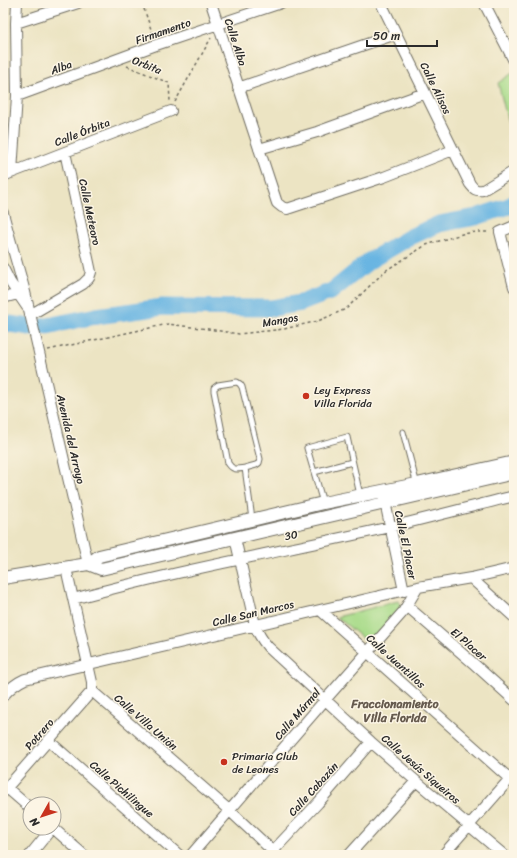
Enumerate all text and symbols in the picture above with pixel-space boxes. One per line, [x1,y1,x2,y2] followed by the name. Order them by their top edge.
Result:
[133,13,194,50] street label: Firmamento
[219,16,252,69] street label: Calle Alba
[367,22,437,48] scale bar
[373,25,400,47] text: 50 m
[129,51,165,80] street label: Orbita
[47,55,75,80] street label: Alba
[415,59,457,119] street label: Calle Alisos
[52,113,113,152] street label: Calle Órbita
[73,177,106,248] street label: Calle Meteoro
[261,308,300,333] street label: Mangos
[314,381,372,413] place label: Ley Express Villa Florida
[51,391,90,486] street label: Avenida del Arroyo
[301,391,311,401] marker: Ley Express Villa Florida
[389,509,422,582] street label: Calle El Placer
[283,525,299,546] street label: 30
[211,595,296,632] street label: Calle San Marcos
[446,623,492,667] street label: El Placer
[362,629,430,694] street label: Calle Juantillos
[269,683,326,745] street label: Calle Mármol
[110,689,182,756] street label: Calle Villa Unión
[350,693,440,729] district label: Fraccionamiento Villa Florida
[20,714,59,755] street label: Potrero
[377,730,465,810] street label: Calle Jesús Siqueiros
[232,747,298,779] place label: Primaria Club de Leones
[85,756,158,823] street label: Calle Pichilingue
[219,757,229,767] marker: Primaria Club de Leones
[284,758,343,821] street label: Calle Cabazán
[22,796,62,836] north arrow
[25,813,45,832] text: N

